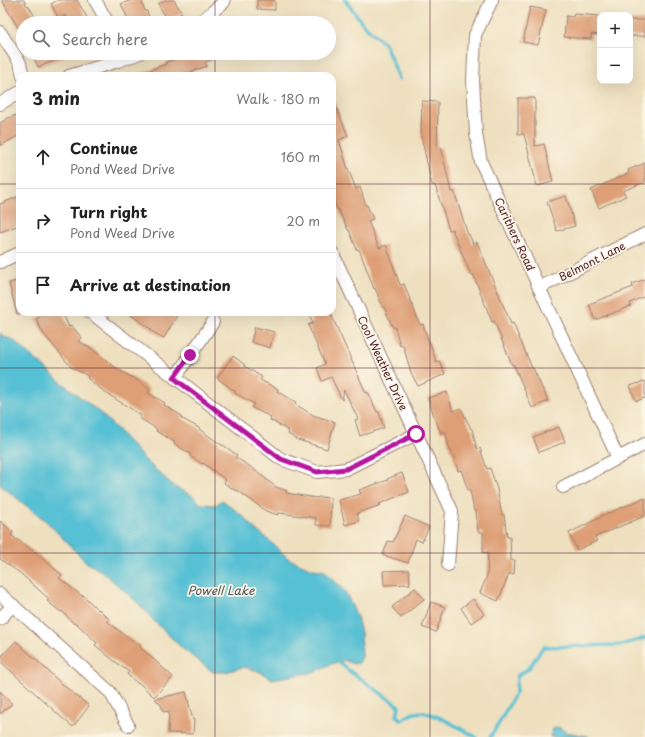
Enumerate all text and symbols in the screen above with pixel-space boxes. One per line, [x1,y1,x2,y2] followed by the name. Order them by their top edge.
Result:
[597,12,633,84] map controls
[597,12,633,48] button: +
[16,16,336,60] search box
[30,27,52,49] icon: search
[62,27,148,50] text: Search here
[597,48,633,84] button: −
[32,85,80,111] text: 3 min
[237,89,320,108] text: Walk · 180 m
[70,136,138,159] text: Continue
[32,146,54,168] icon: ahead
[281,147,320,166] text: 160 m
[70,159,175,178] text: Pond Weed Drive
[491,194,539,274] street label: Carithers Road
[70,200,147,223] text: Turn right
[32,210,54,232] icon: right
[286,211,320,230] text: 20 m
[70,223,175,242] text: Pond Weed Drive
[556,237,628,285] street label: Belmont Lane
[70,273,231,296] text: Arrive at destination
[32,274,54,296] icon: arrive
[354,313,413,413] street label: Cool Weather Drive
[181,346,199,364] route end
[407,425,425,443] route start
[187,581,255,599] water label: Powell Lake

